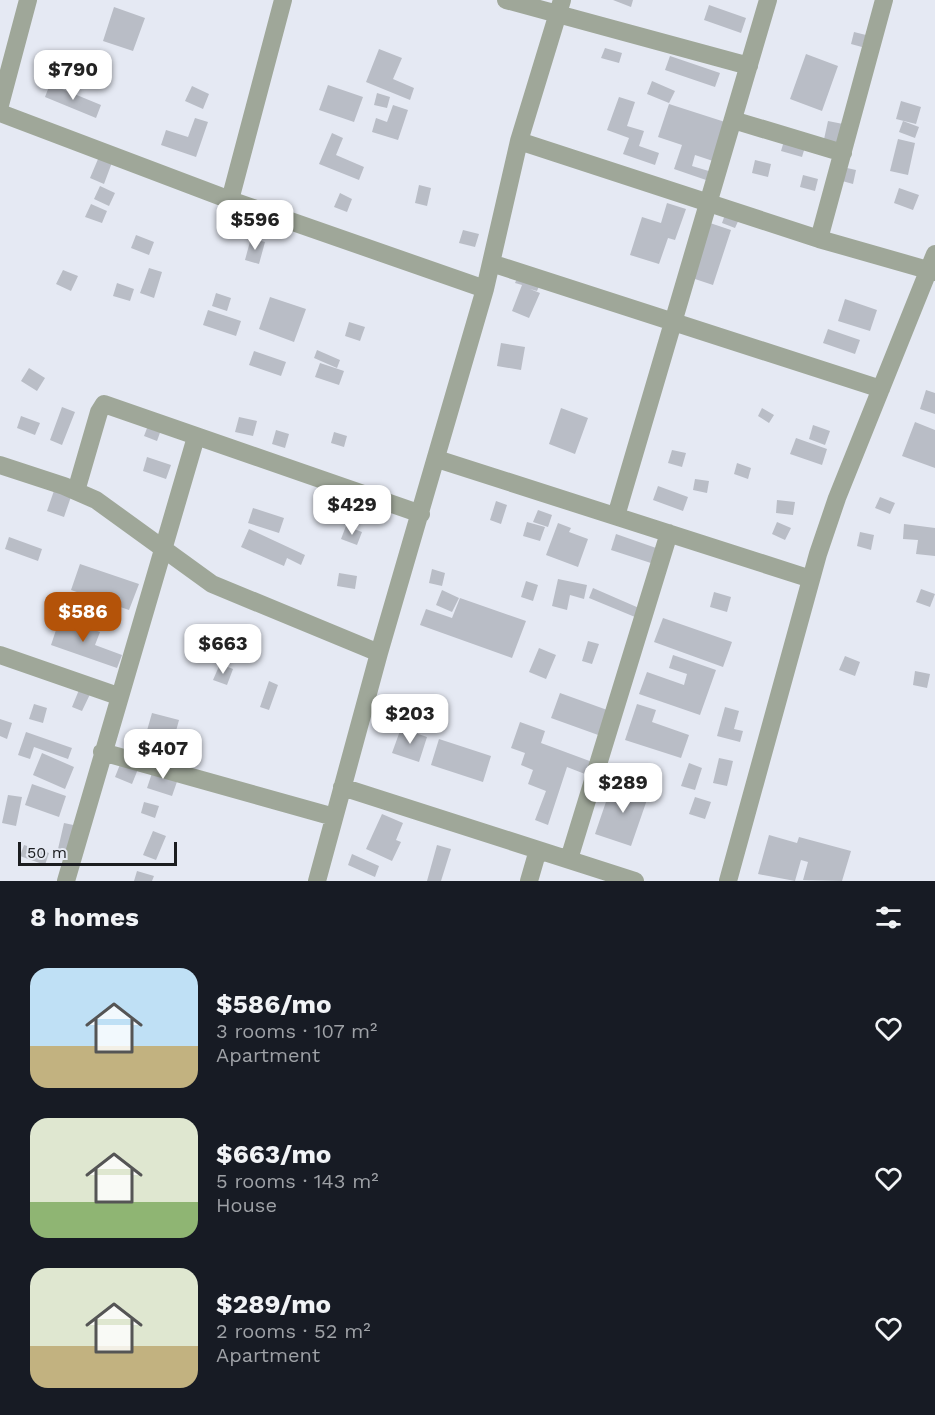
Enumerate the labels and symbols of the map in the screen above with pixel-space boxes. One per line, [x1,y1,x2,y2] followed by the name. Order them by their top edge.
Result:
[37,50,109,101] pin: $790
[219,200,291,251] pin: $596
[316,485,388,536] pin: $429
[47,592,119,643] pin: $586
[187,624,259,675] pin: $663
[374,694,446,745] pin: $203
[127,729,199,780] pin: $407
[587,763,659,814] pin: $289
[18,839,177,866] scale bar

